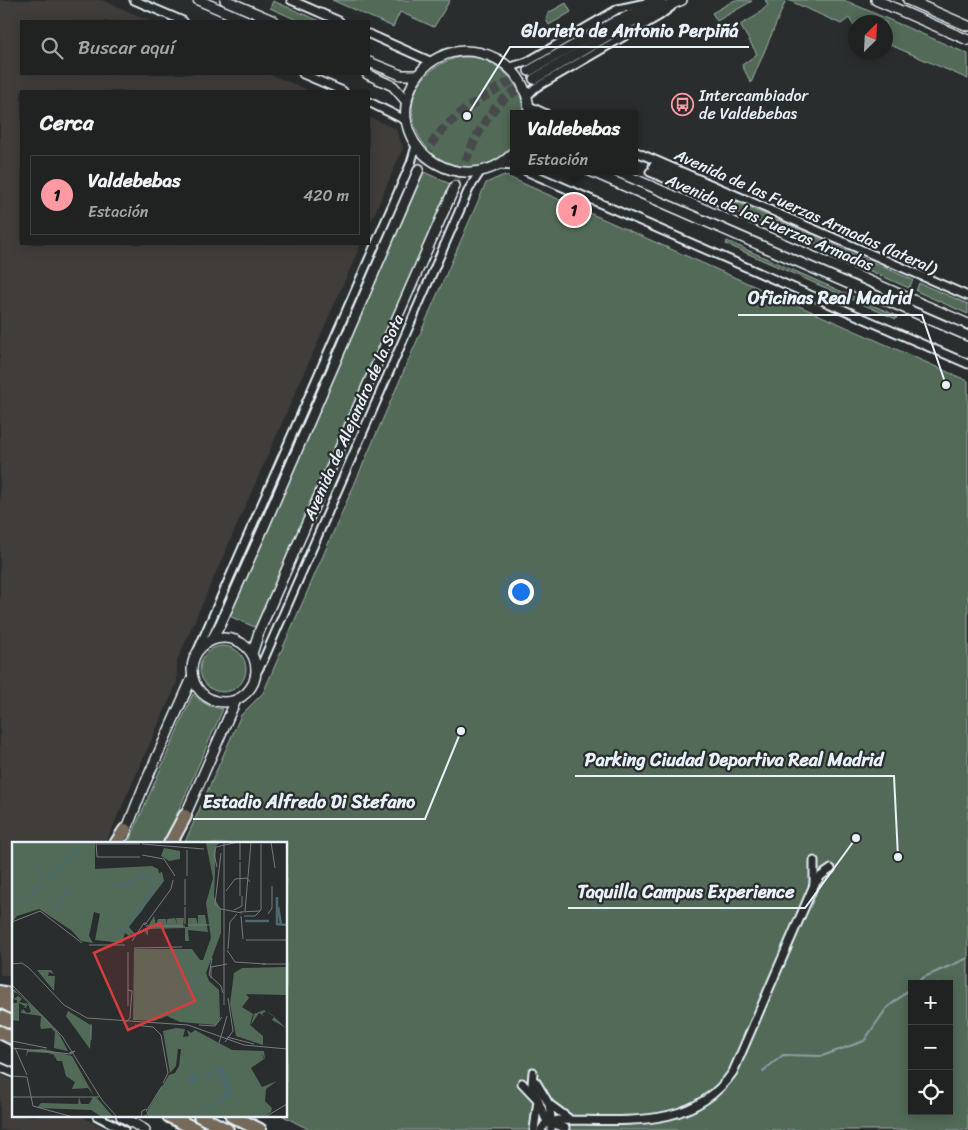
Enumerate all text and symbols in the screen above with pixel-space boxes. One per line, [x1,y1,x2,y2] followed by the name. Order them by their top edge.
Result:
[510,14,749,47] callout: Glorieta de Antonio Perpiñá
[520,15,739,47] text: Glorieta de Antonio Perpiñá
[848,15,893,60] north arrow
[20,20,370,75] search box
[78,31,175,64] text: Buscar aquí
[38,34,66,62] icon: search
[698,81,810,128] place label: Intercambiador de Valdebebas
[671,92,695,116] bus stop icon: Intercambiador de Valdebebas
[40,104,94,142] text: Cerca
[510,110,638,175] popup
[528,112,620,145] text: Valdebebas
[671,144,941,278] street label: Avenida de las Fuerzas Armadas (lateral)
[528,145,588,174] text: Estación
[88,164,181,197] text: Valdebebas
[663,169,877,275] street label: Avenida de las Fuerzas Armadas
[54,181,60,210] text: 1
[303,181,349,210] text: 420 m
[558,191,590,229] pin: 1
[88,197,148,226] text: Estación
[738,282,922,315] callout: Oficinas Real Madrid
[748,282,913,314] text: Oficinas Real Madrid
[295,309,412,526] street label: Avenida de Alejandro de la Sota
[508,579,534,605] your location
[575,743,894,776] callout: Parking Ciudad Deportiva Real Madrid
[585,744,885,776] text: Parking Ciudad Deportiva Real Madrid
[193,786,425,819] callout: Estadio Alfredo Di Stefano
[203,786,415,818] text: Estadio Alfredo Di Stefano
[12,842,288,1118] inset map
[568,875,805,908] callout: Taquilla Campus Experience
[578,876,795,908] text: Taquilla Campus Experience
[908,980,953,1115] map controls
[908,980,953,1025] button: +
[908,1025,953,1070] button: −
[908,1070,953,1115] button: locate

